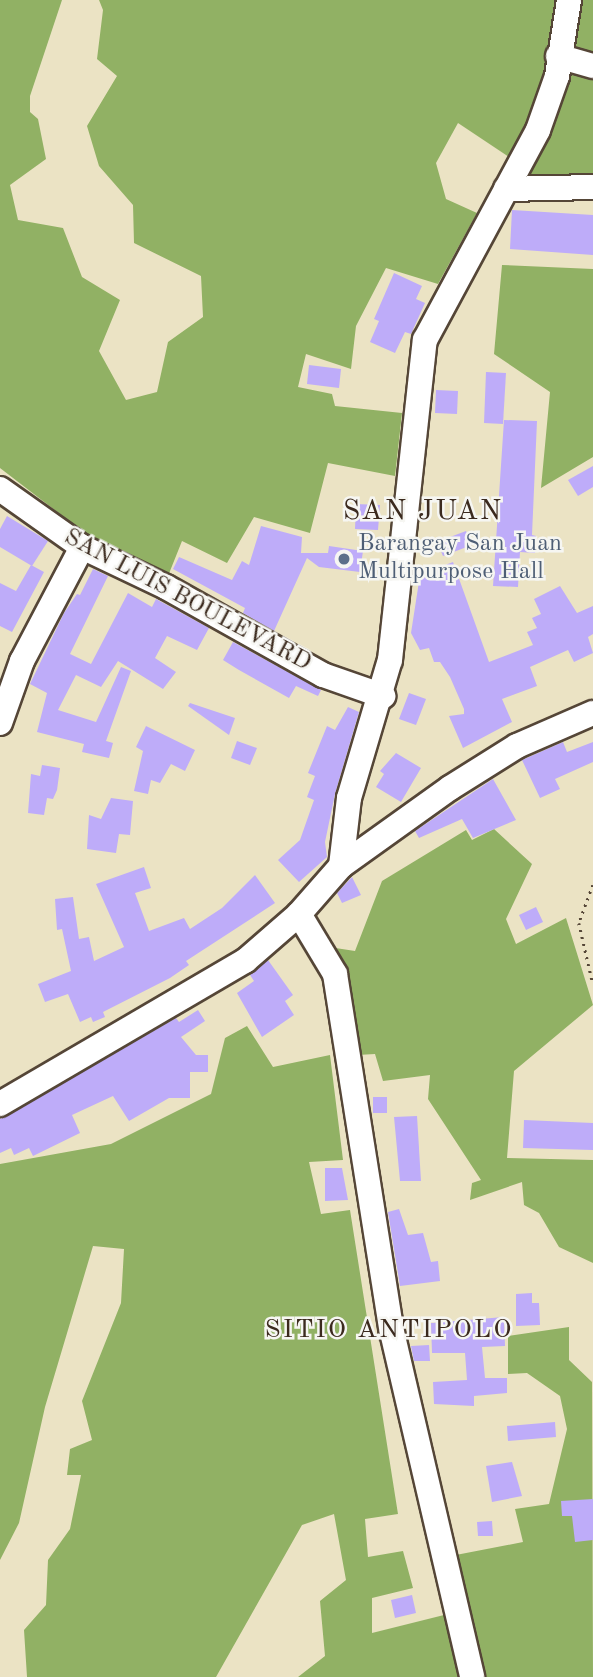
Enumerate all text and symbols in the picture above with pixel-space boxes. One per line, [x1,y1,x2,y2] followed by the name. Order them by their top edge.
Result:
[344,495,502,529] district label: SAN JUAN
[59,524,315,678] street label: SAN LUIS BOULEVARD
[358,531,562,587] place label: Barangay San Juan Multipurpose Hall
[336,551,352,567] marker: Barangay San Juan Multipurpose Hall
[266,1315,512,1347] district label: SITIO ANTIPOLO

